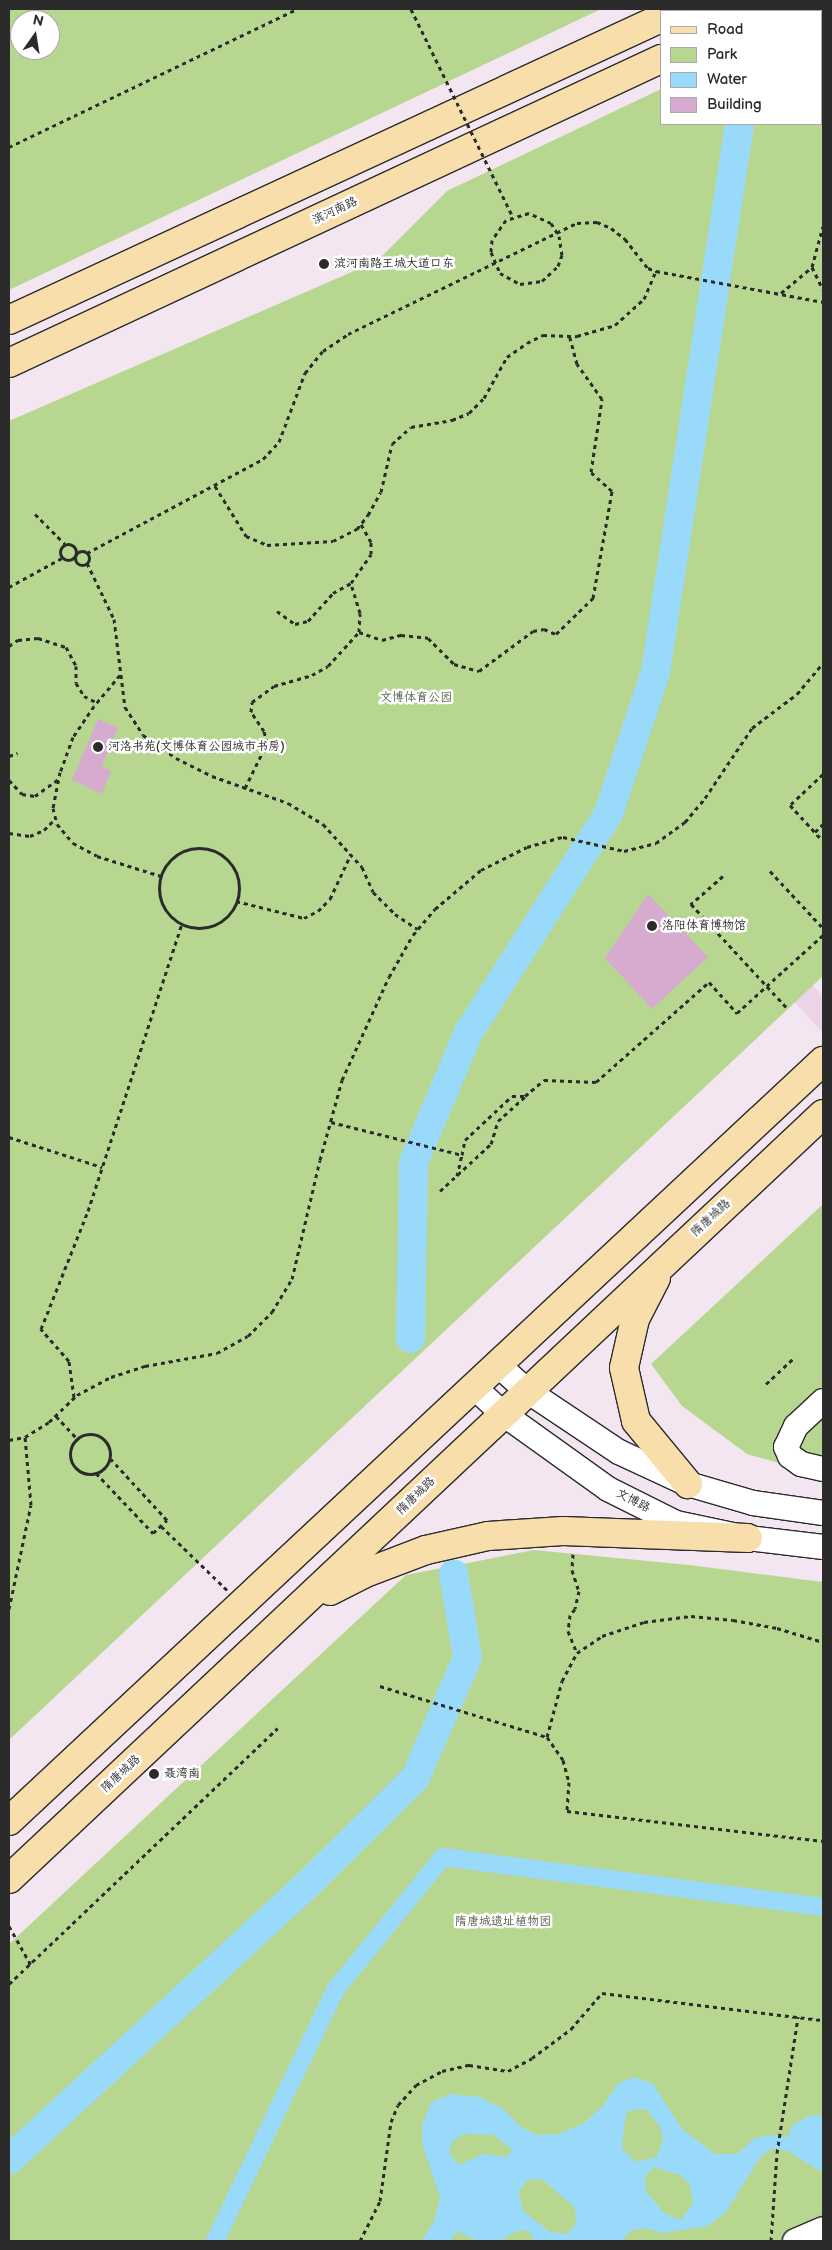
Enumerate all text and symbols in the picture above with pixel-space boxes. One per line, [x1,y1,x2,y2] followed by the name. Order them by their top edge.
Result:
[10,10,60,60] north arrow
[660,10,822,125] legend
[31,11,45,30] text: N
[707,20,743,39] text: Road
[707,45,737,64] text: Park
[707,70,747,89] text: Water
[707,95,762,114] text: Building
[310,194,360,228] street label: 滨河南路
[334,257,454,271] place label: 滨河南路王城大道口东
[318,258,330,270] marker: 滨河南路王城大道口东
[380,691,452,705] park label: 文博体育公园
[108,740,285,754] place label: 河洛书苑(文博体育公园城市书房)
[92,741,104,753] marker: 河洛书苑(文博体育公园城市书房)
[662,919,746,933] place label: 洛阳体育博物馆
[646,920,658,932] marker: 洛阳体育博物馆
[689,1196,733,1240] street label: 隋唐城路
[394,1474,438,1518] street label: 隋唐城路
[614,1486,652,1516] street label: 文博路
[99,1752,143,1796] street label: 隋唐城路
[164,1767,200,1781] place label: 聂湾南
[148,1768,160,1780] marker: 聂湾南
[455,1915,551,1929] park label: 隋唐城遗址植物园

